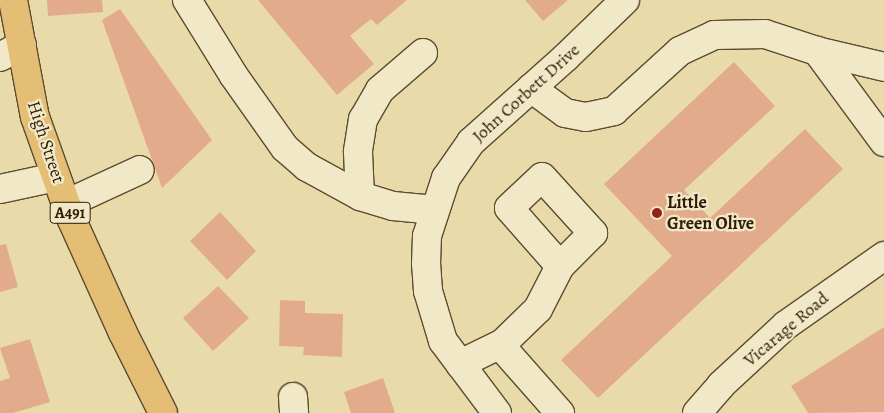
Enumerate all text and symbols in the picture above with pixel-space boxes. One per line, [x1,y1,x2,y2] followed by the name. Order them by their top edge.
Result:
[468,39,584,147] street label: John Corbett Drive
[23,98,69,186] street label: High Street
[667,192,754,234] place label: Little Green Olive
[49,200,91,227] road number: A491
[651,207,663,219] marker: Little Green Olive
[739,287,833,371] street label: Vicarage Road

